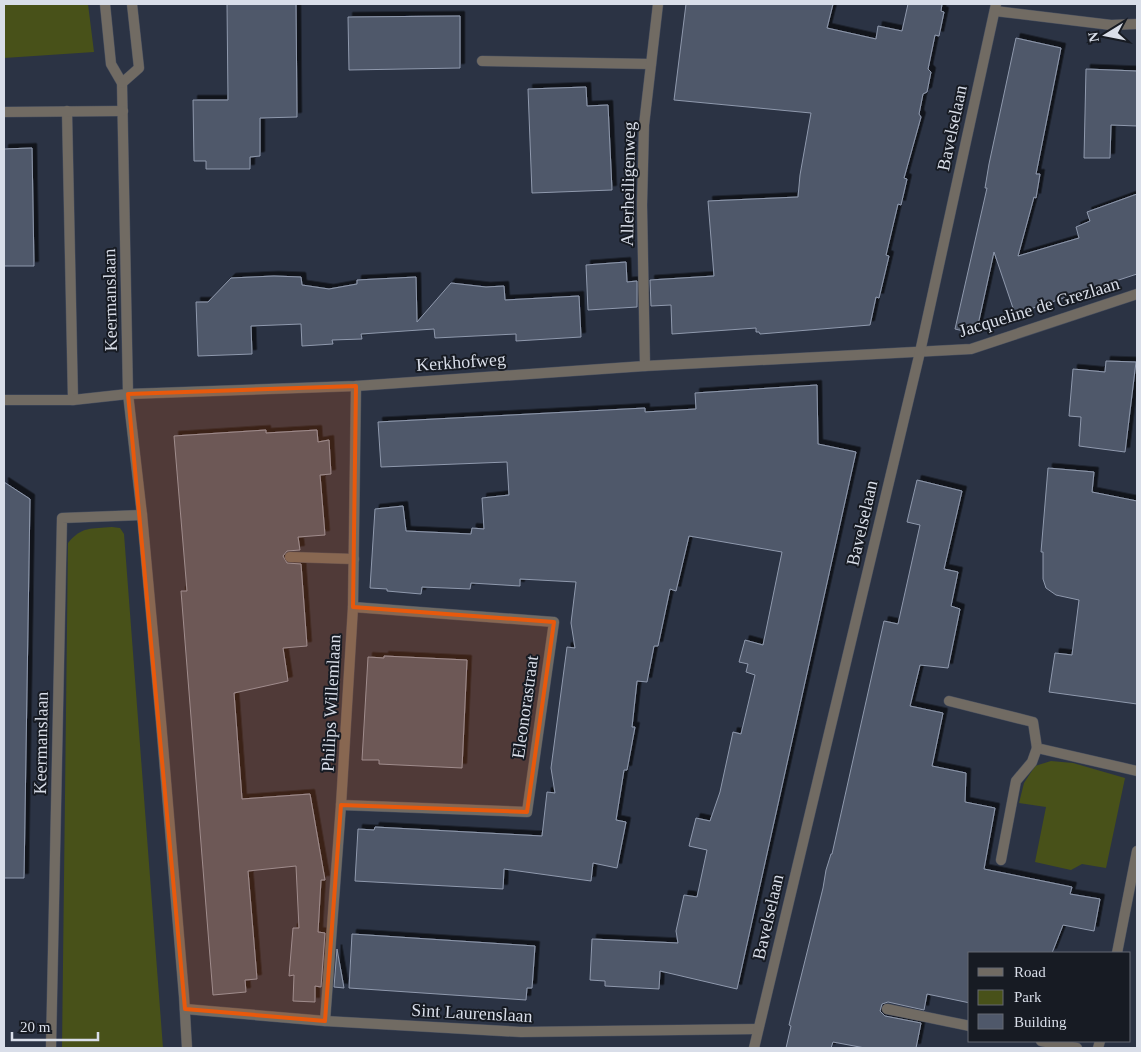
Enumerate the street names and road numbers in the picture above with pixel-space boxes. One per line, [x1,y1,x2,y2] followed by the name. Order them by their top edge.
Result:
[933,83,971,173] street label: Bavelselaan
[617,121,639,247] street label: Allerheiligenweg
[99,248,121,352] street label: Keermanslaan
[956,273,1122,341] street label: Jacqueline de Grezlaan
[415,349,507,375] street label: Kerkhofweg
[842,478,882,568] street label: Bavelselaan
[317,634,345,772] street label: Philips Willemlaan
[508,654,542,760] street label: Eleonorastraat
[30,691,52,795] street label: Keermanslaan
[748,872,788,962] street label: Bavelselaan
[411,1000,533,1026] street label: Sint Laurenslaan

